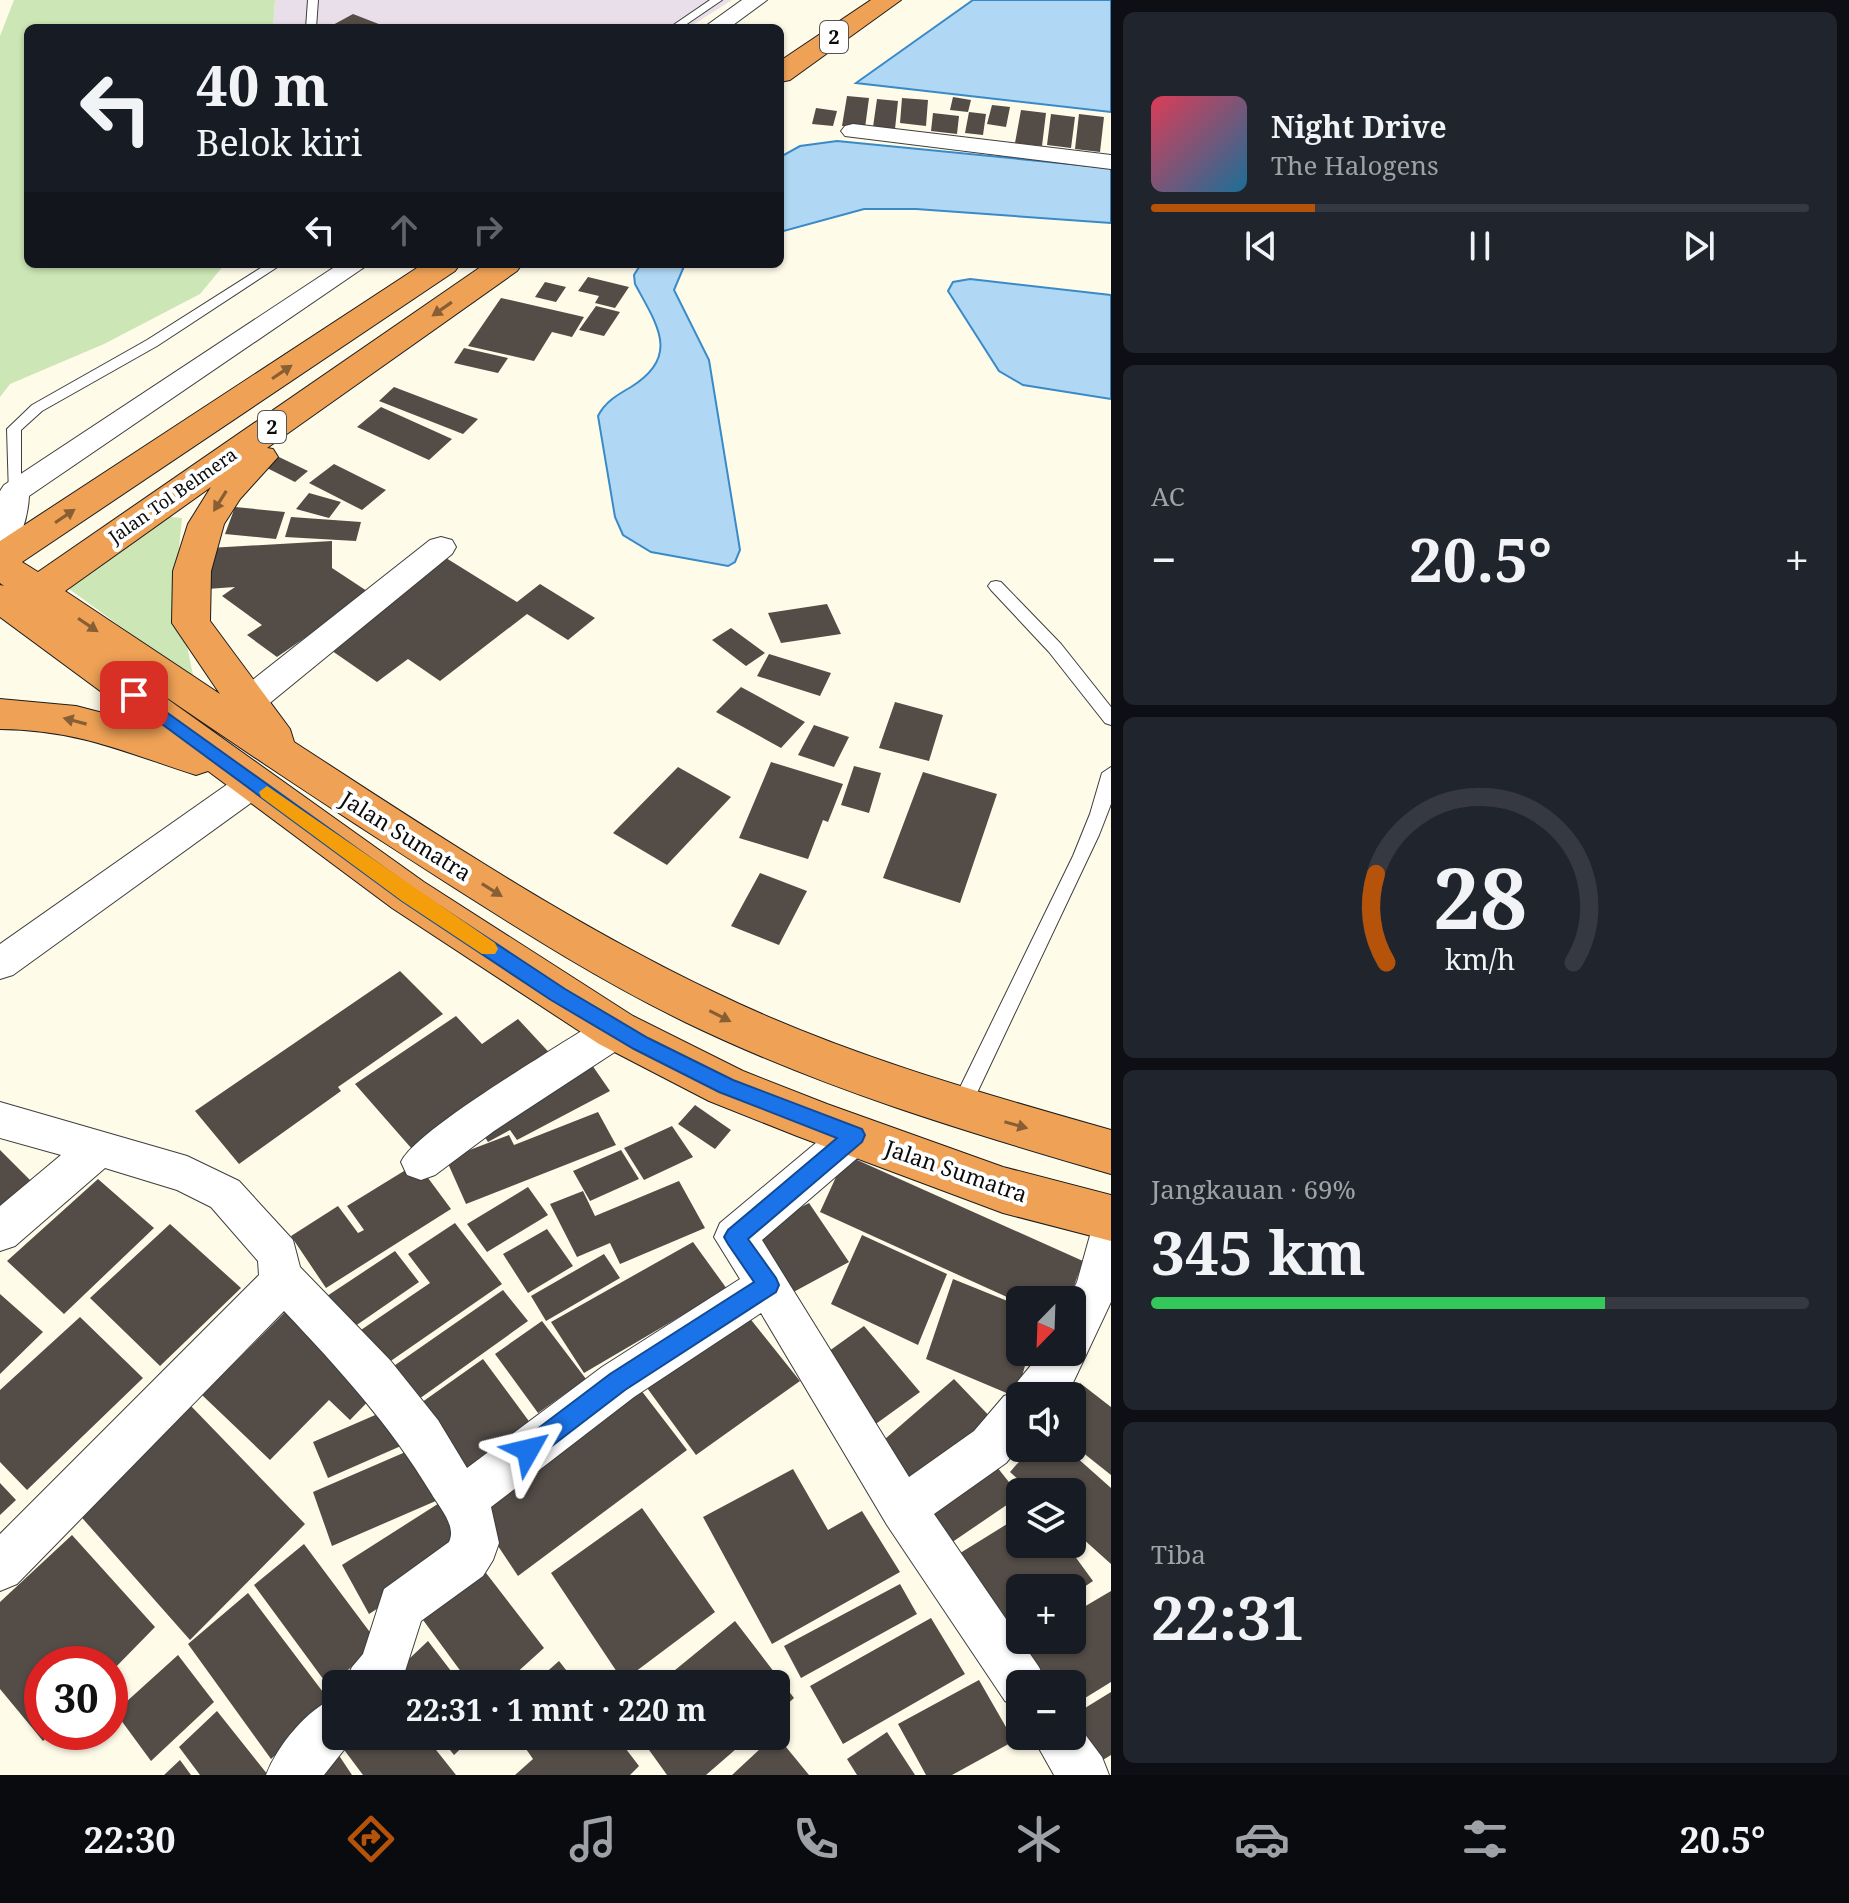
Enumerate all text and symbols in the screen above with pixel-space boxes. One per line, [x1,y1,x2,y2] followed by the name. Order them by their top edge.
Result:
[820,21,848,53] road number: 2
[196,46,329,122] text: 40 m
[64,56,168,160] icon: left
[1271,106,1447,147] text: Night Drive
[196,118,362,167] text: Belok kiri
[1271,147,1439,183] text: The Halogens
[298,208,342,252] icon: left
[382,208,426,252] icon: ahead
[466,208,510,252] icon: right
[1239,224,1283,268] icon: previous
[1458,224,1502,268] icon: pause
[1677,224,1721,268] icon: next
[432,301,453,316] one-way arrow
[271,365,292,380] one-way arrow
[258,411,286,443] road number: 2
[103,442,241,549] street label: Jalan Tol Belmera
[1151,478,1185,514] text: AC
[213,491,228,512] one-way arrow
[54,509,76,523] one-way arrow
[1409,518,1552,600] text: 20.5°
[1151,529,1176,589] text: −
[1784,529,1809,589] text: +
[77,617,98,632] one-way arrow
[100,661,168,729] pin
[112,673,156,717] icon: arrive
[63,714,88,726] one-way arrow
[335,783,477,887] street label: Jalan Sumatra
[1433,840,1527,953] text: 28
[482,882,503,897] one-way arrow
[1445,940,1515,979] text: km/h
[708,1009,731,1022] one-way arrow
[1004,1119,1029,1131] one-way arrow
[880,1131,1031,1208] street label: Jalan Sumatra
[1151,1171,1356,1207] text: Jangkauan · 69%
[1151,1211,1366,1293] text: 345 km
[1006,1286,1086,1366] north arrow
[1006,1286,1086,1750] map controls
[1006,1382,1086,1462] button: sound
[486,1408,570,1492] position arrow
[1006,1478,1086,1558] button: layers
[1151,1536,1206,1572] text: Tiba
[1006,1574,1086,1654] button: +
[1151,1576,1305,1658] text: 22:31
[24,1646,128,1750] speed limit sign: 30
[1006,1670,1086,1750] button: −
[406,1689,706,1730] text: 22:31 · 1 mnt · 220 m
[343,1811,399,1867] icon: directions
[565,1811,621,1867] icon: music
[788,1811,844,1867] icon: phone
[1011,1811,1067,1867] icon: climate
[1234,1811,1290,1867] icon: car
[1457,1811,1513,1867] icon: filters
[83,1815,176,1864] text: 22:30
[1680,1815,1766,1864] text: 20.5°

